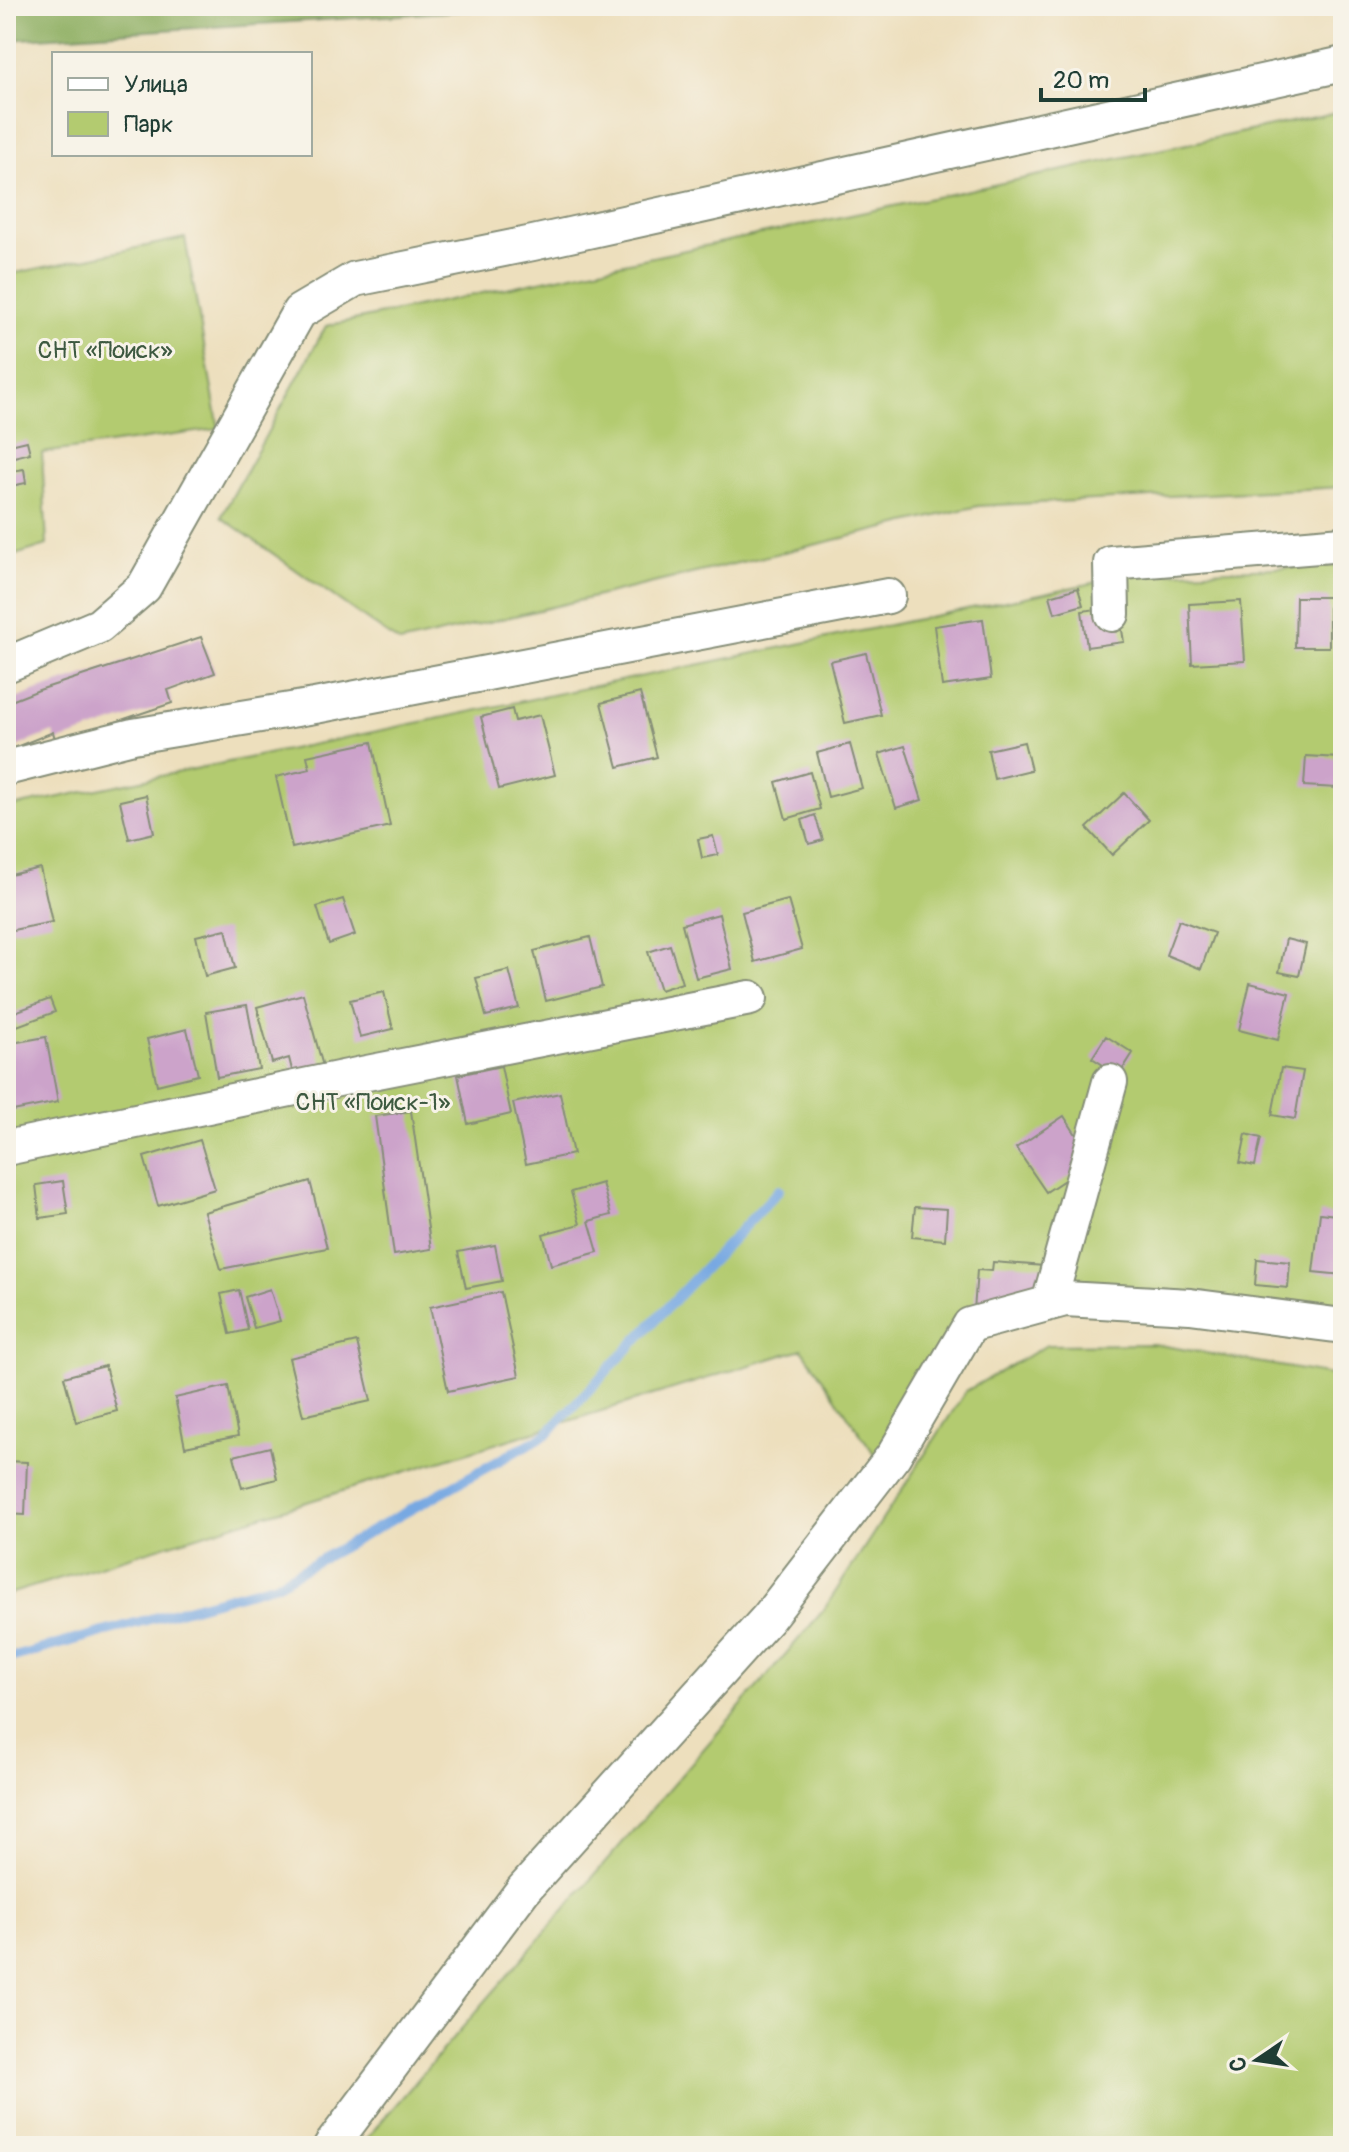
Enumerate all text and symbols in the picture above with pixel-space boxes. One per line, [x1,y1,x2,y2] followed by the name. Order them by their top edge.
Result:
[52,52,312,156] legend
[1041,52,1145,102] scale bar
[1053,66,1109,95] text: 20 m
[124,70,188,99] text: Улица
[124,110,173,139] text: Парк
[37,336,173,365] park label: СНТ «Поиск»
[296,1088,450,1117] park label: СНТ «Поиск-1»
[1217,2020,1297,2100] north arrow
[1223,2054,1254,2074] text: С

